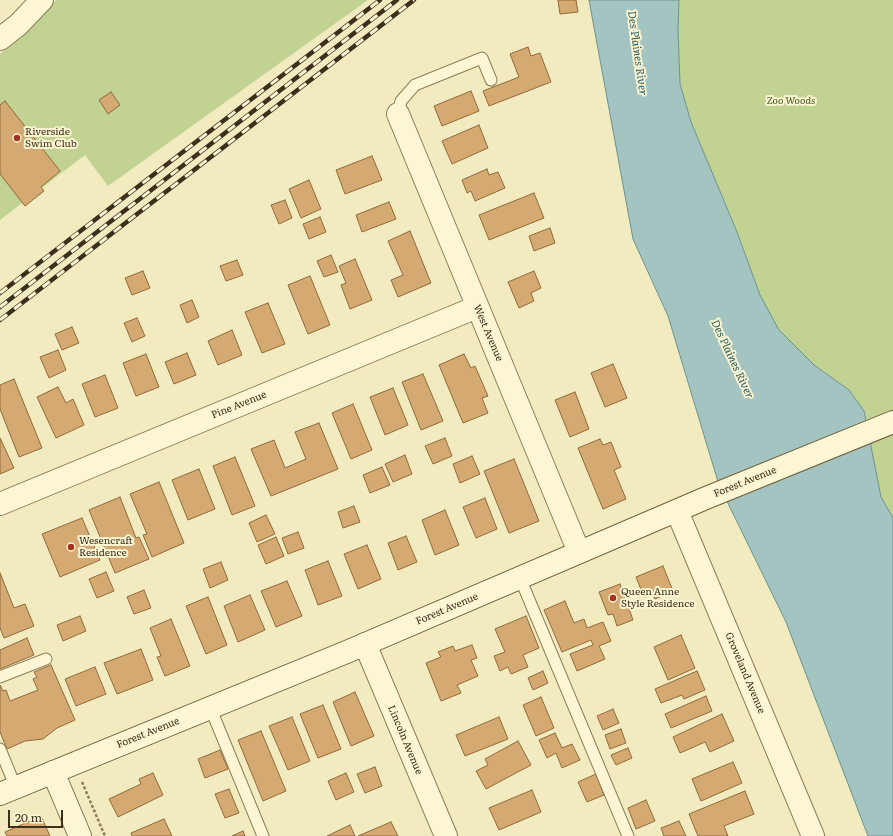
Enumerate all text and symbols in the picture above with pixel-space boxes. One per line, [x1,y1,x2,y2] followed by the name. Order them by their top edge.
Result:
[625,10,649,96] water label: Des Plaines River
[766,95,816,107] park label: Zoo Woods
[25,126,77,150] place label: Riverside Swim Club
[12,133,22,143] marker: Riverside Swim Club
[471,303,505,363] street label: West Avenue
[708,318,756,400] water label: Des Plaines River
[210,389,268,421] street label: Pine Avenue
[712,464,778,500] street label: Forest Avenue
[79,535,133,558] place label: Wesencraft Residence
[66,542,76,552] marker: Wesencraft Residence
[621,586,694,610] place label: Queen Anne Style Residence
[414,590,480,628] street label: Forest Avenue
[608,593,618,603] marker: Queen Anne Style Residence
[722,631,768,715] street label: Groveland Avenue
[385,704,425,776] street label: Lincoln Avenue
[115,715,181,751] street label: Forest Avenue
[10,802,65,828] scale bar
[15,808,42,826] text: 20 m

